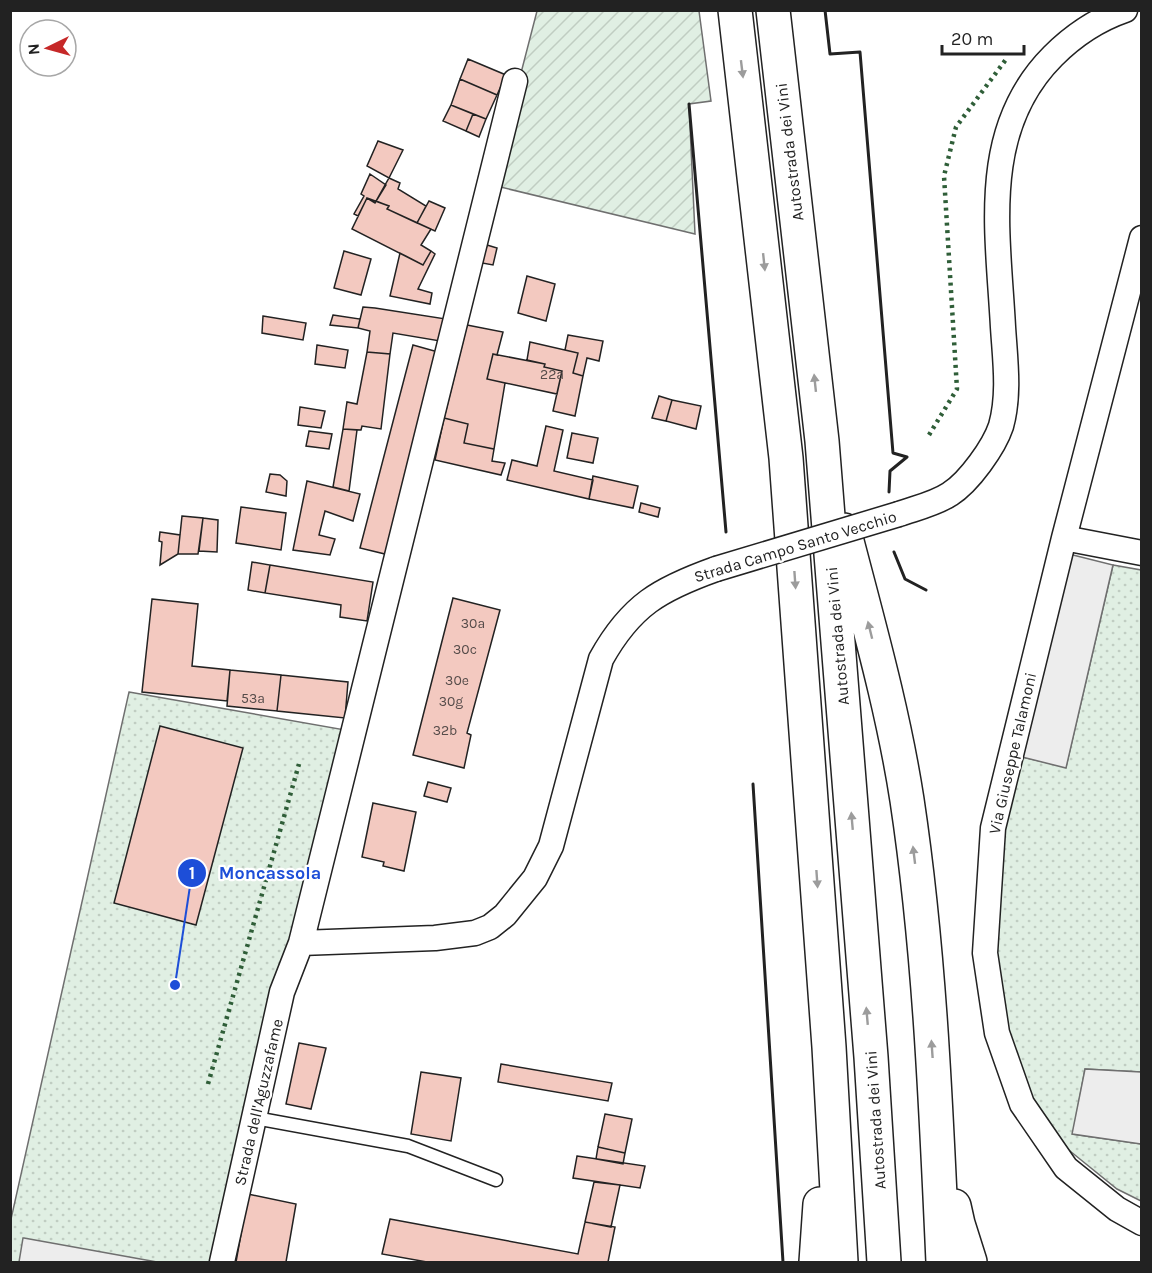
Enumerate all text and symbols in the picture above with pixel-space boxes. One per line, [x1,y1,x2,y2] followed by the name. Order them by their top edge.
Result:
[18,18,78,78] north arrow
[942,18,1024,56] scale bar
[951,28,993,50] text: 20 m
[24,43,44,56] text: N
[738,59,747,78] one-way arrow
[772,82,807,222] street label: Autostrada dei Vini
[760,253,769,272] one-way arrow
[540,366,564,383] house number: 22a
[810,373,820,392] one-way arrow
[692,507,899,586] street label: Strada Campo Santo Vecchio
[822,566,853,706] street label: Autostrada dei Vini
[790,570,800,589] one-way arrow
[461,615,485,632] house number: 30a
[865,621,874,639] one-way arrow
[453,641,477,658] house number: 30c
[985,670,1040,836] street label: Via Giuseppe Talamoni
[445,672,469,689] house number: 30e
[241,690,265,707] house number: 53a
[439,693,463,710] house number: 30g
[433,722,457,739] house number: 32b
[847,812,857,831] one-way arrow
[909,846,919,865] one-way arrow
[177,855,333,891] callout: Moncassola
[189,862,195,884] text: 1
[219,862,321,884] text: Moncassola
[812,869,821,888] one-way arrow
[863,1006,872,1025] one-way arrow
[230,1017,287,1187] street label: Strada dell'Aguzzafame
[928,1040,937,1059] one-way arrow
[861,1050,890,1190] street label: Autostrada dei Vini

